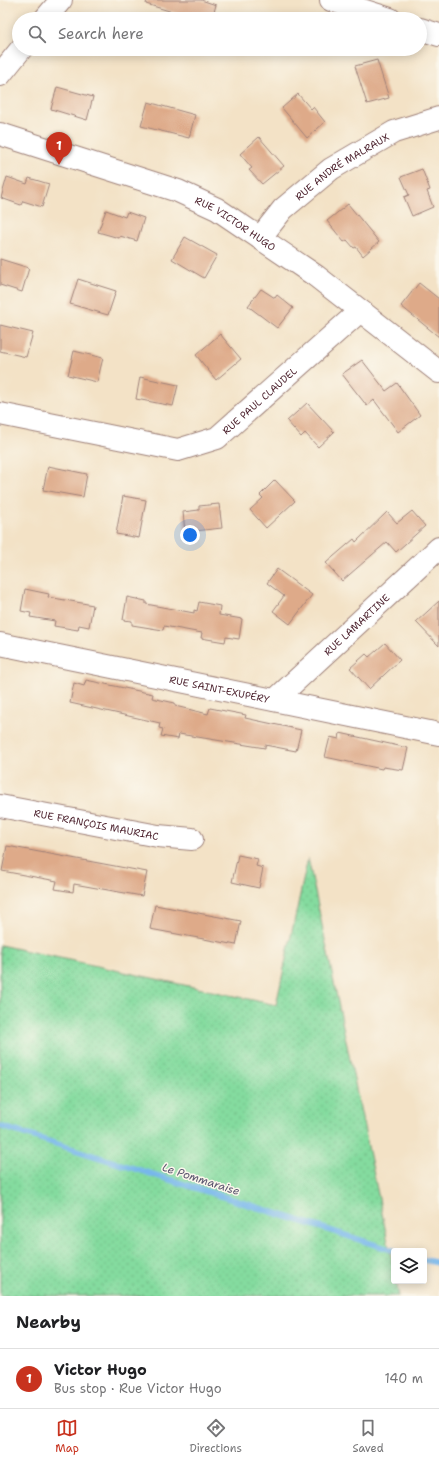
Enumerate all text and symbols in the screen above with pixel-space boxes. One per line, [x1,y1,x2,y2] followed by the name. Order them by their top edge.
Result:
[12,12,427,56] search box
[26,23,48,45] icon: search
[58,24,144,44] text: Search here
[293,130,392,203] street label: RUE ANDRÉ MALRAUX
[46,132,72,165] pin: 1
[193,194,278,254] street label: RUE VICTOR HUGO
[220,364,300,437] street label: RUE PAUL CLAUDEL
[180,525,200,545] your location
[321,591,392,659] street label: RUE LAMARTINE
[168,673,271,706] street label: RUE SAINT-EXUPÉRY
[33,807,160,843] street label: RUE FRANÇOIS MAURIAC
[160,1160,241,1199] water label: Le Pommaraise
[391,1248,427,1284] map controls
[391,1248,427,1284] button: layers
[16,1311,81,1333] text: Nearby
[54,1360,147,1380] text: Victor Hugo
[26,1370,32,1387] text: 1
[384,1370,423,1387] text: 140 m
[54,1380,222,1397] text: Bus stop · Rue Victor Hugo
[55,1417,79,1456] tab: Map
[189,1417,242,1456] tab: Directions
[352,1417,384,1456] tab: Saved

